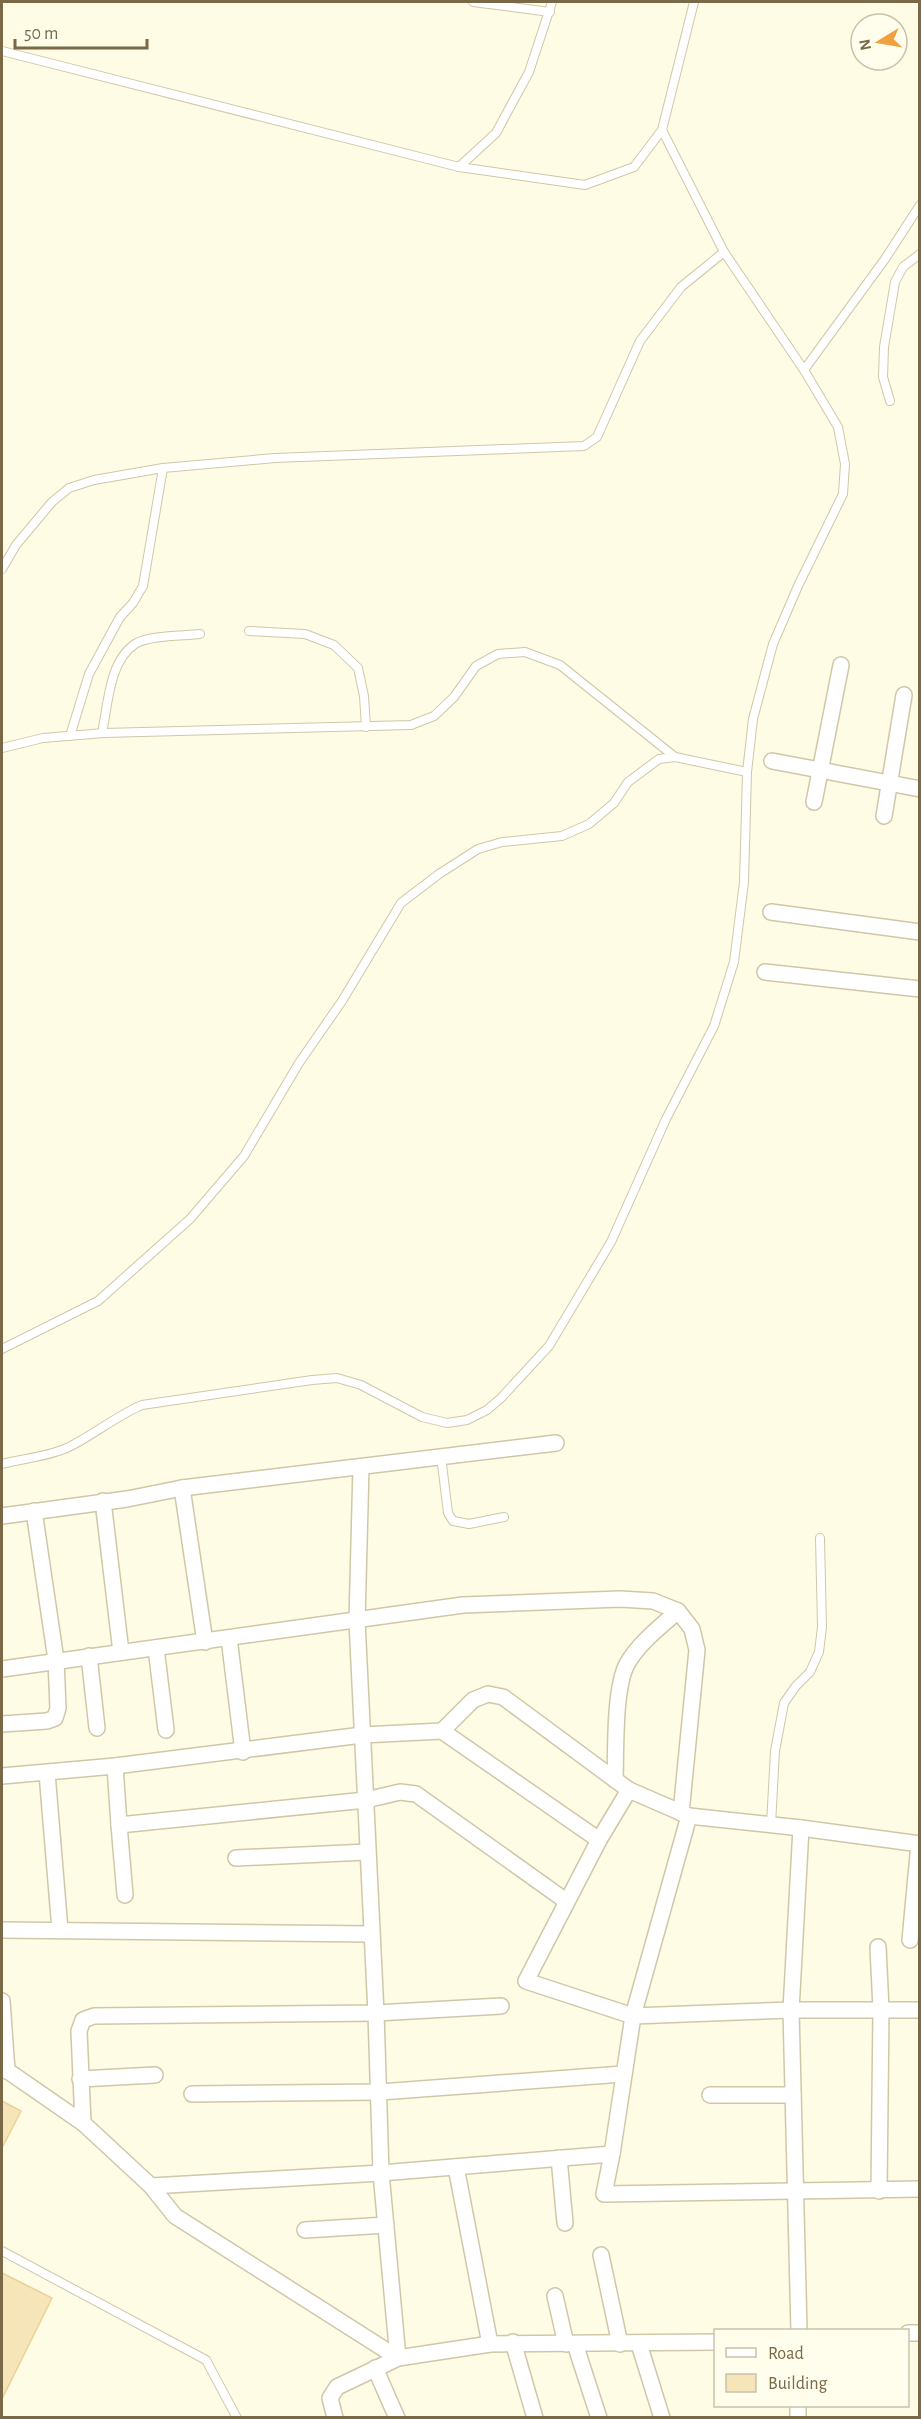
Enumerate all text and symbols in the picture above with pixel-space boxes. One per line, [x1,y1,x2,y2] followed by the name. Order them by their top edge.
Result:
[15,12,147,50] scale bar
[849,12,909,72] north arrow
[24,25,58,43] text: 50 m
[856,38,874,52] text: N
[714,2329,909,2407] legend
[768,2345,804,2363] text: Road
[768,2375,828,2393] text: Building

